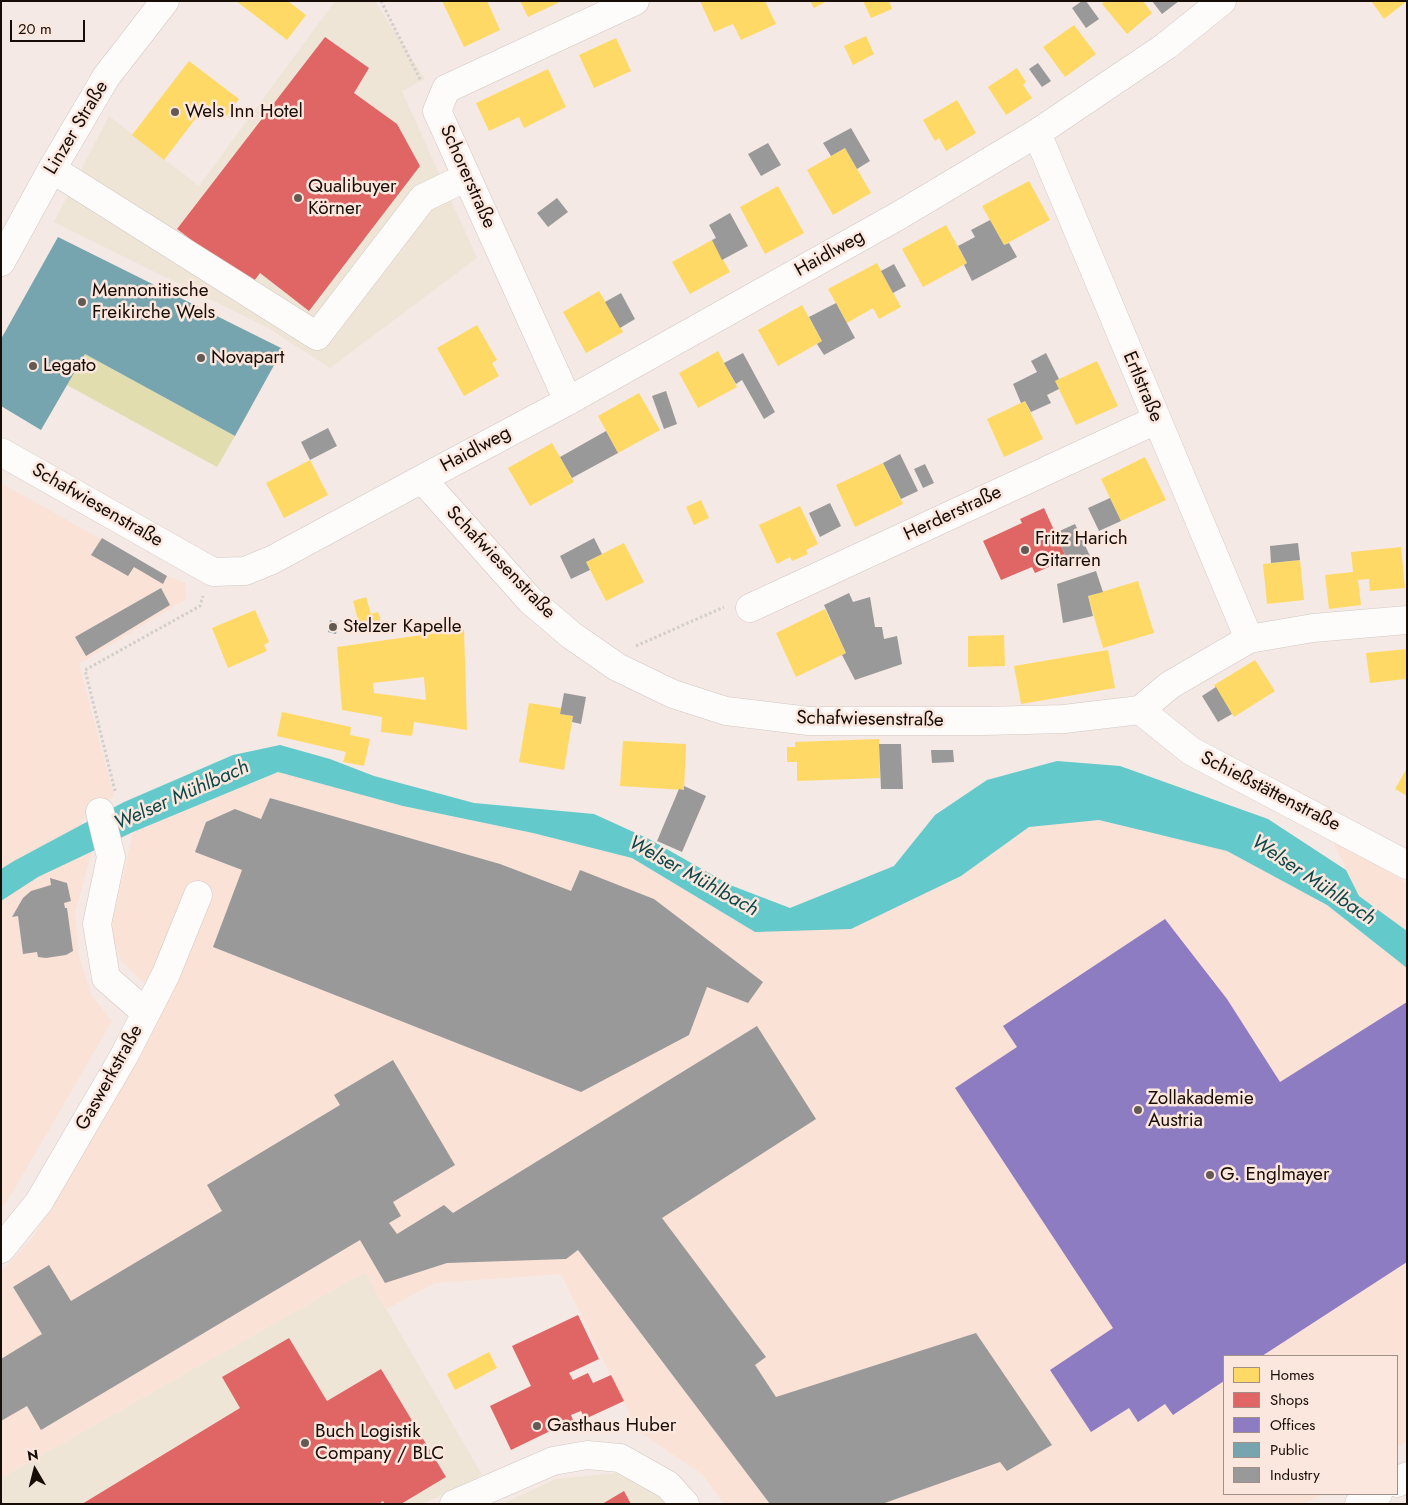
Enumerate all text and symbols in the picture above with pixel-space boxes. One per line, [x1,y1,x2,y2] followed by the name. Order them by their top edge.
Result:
[12,10,88,42] scale bar
[18,18,52,40] text: 20 m
[40,77,114,179] street label: Linzer Straße
[185,101,303,123] place label: Wels Inn Hotel
[169,106,181,118] marker: Wels Inn Hotel
[434,122,500,232] street label: Schorerstraße
[308,176,397,220] place label: Qualibuyer Körner
[292,192,304,204] marker: Qualibuyer Körner
[791,226,869,282] street label: Haidlweg
[92,280,215,324] place label: Mennonitische Freikirche Wels
[76,296,88,308] marker: Mennonitische Freikirche Wels
[211,347,284,369] place label: Novapart
[1117,348,1167,426] street label: Ertlstraße
[195,352,207,364] marker: Novapart
[43,355,96,377] place label: Legato
[27,360,39,372] marker: Legato
[437,422,515,478] street label: Haidlweg
[27,459,167,553] street label: Schafwiesenstraße
[900,481,1006,547] street label: Herderstraße
[441,502,559,624] street label: Schafwiesenstraße
[1035,528,1128,572] place label: Fritz Harich Gitarren
[1019,544,1031,556] marker: Fritz Harich Gitarren
[343,616,462,638] place label: Stelzer Kapelle
[327,621,339,633] marker: Stelzer Kapelle
[796,707,944,733] street label: Schafwiesenstraße
[1196,747,1344,837] street label: Schießstättenstraße
[111,756,253,836] water label: Welser Mühlbach
[624,831,762,923] water label: Welser Mühlbach
[1246,831,1380,931] water label: Welser Mühlbach
[72,1021,148,1135] street label: Gaswerkstraße
[1148,1088,1254,1132] place label: Zollakademie Austria
[1132,1104,1144,1116] marker: Zollakademie Austria
[1220,1164,1329,1186] place label: G. Englmayer
[1204,1169,1216,1181] marker: G. Englmayer
[1223,1355,1398,1495] legend
[1270,1364,1314,1386] text: Homes
[1270,1389,1309,1411] text: Shops
[1270,1414,1315,1436] text: Offices
[547,1415,676,1437] place label: Gasthaus Huber
[531,1420,543,1432] marker: Gasthaus Huber
[315,1421,444,1465] place label: Buch Logistik Company / BLC
[299,1437,311,1449] marker: Buch Logistik Company / BLC
[1270,1439,1309,1461] text: Public
[26,1444,40,1466] text: N
[10,1445,60,1495] north arrow
[1270,1464,1320,1486] text: Industry

